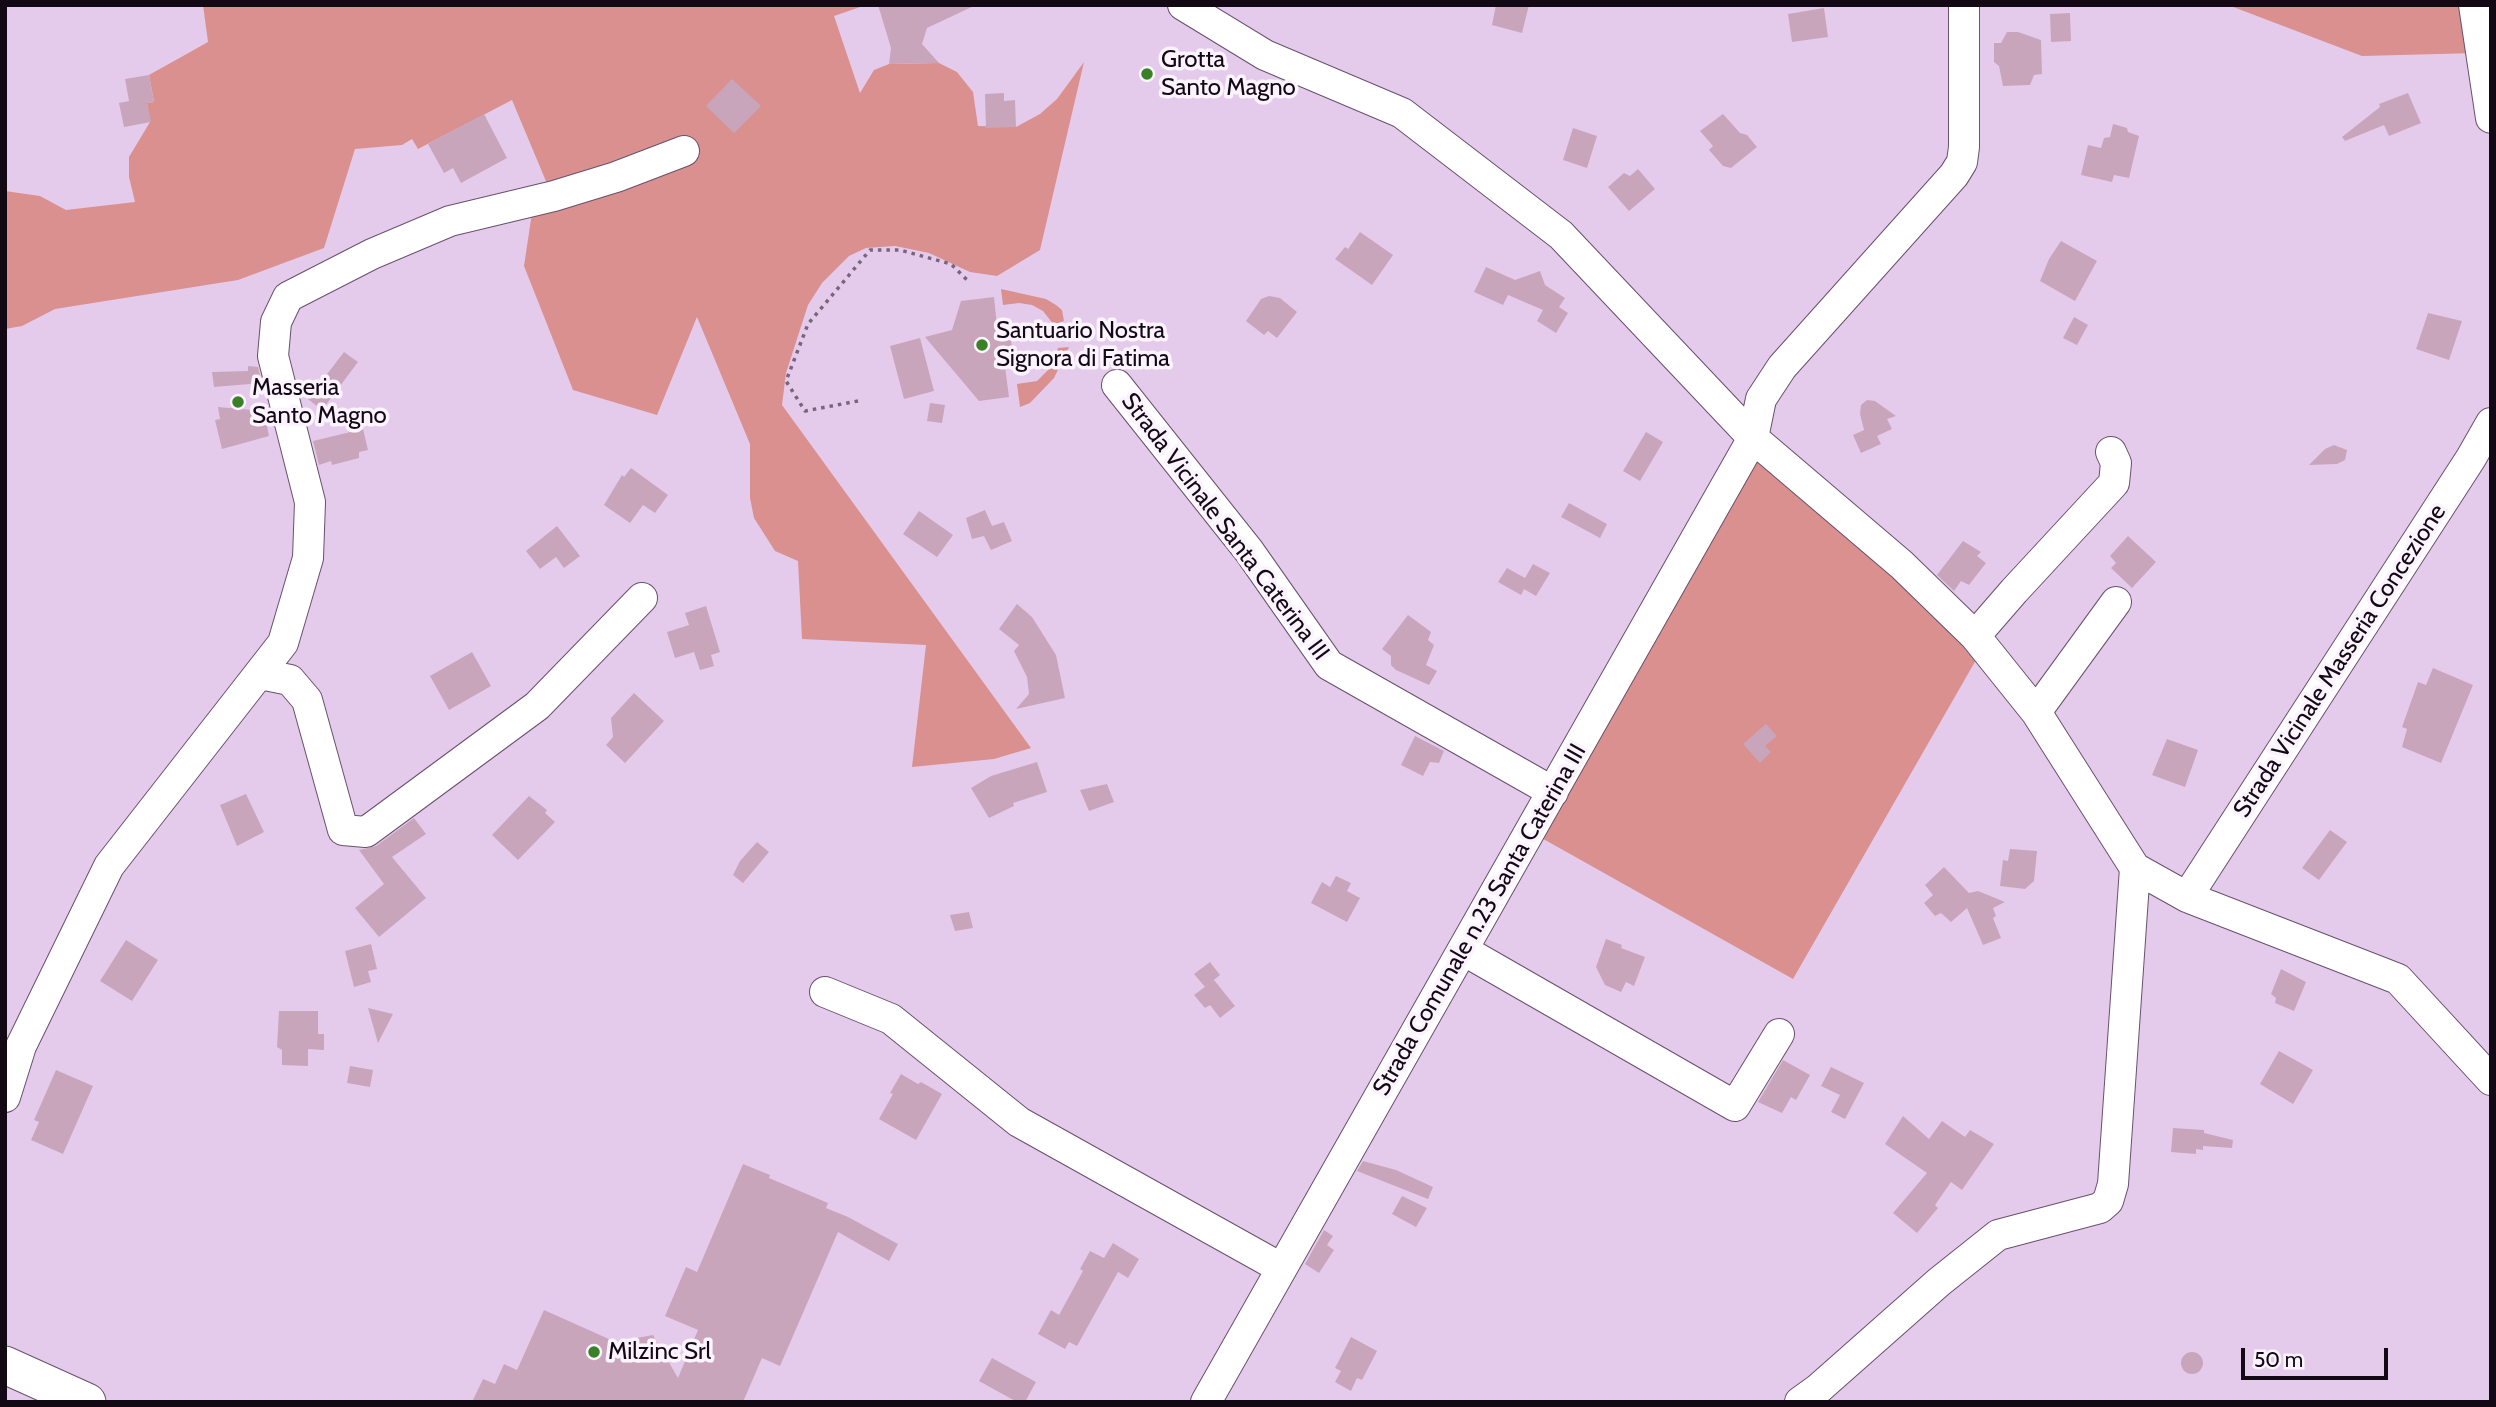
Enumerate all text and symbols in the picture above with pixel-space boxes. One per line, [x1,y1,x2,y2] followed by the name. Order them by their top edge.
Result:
[1161,46,1296,102] place label: Grotta Santo Magno
[1139,66,1155,82] marker: Grotta Santo Magno
[996,317,1170,373] place label: Santuario Nostra Signora di Fatima
[974,337,990,353] marker: Santuario Nostra Signora di Fatima
[252,374,387,430] place label: Masseria Santo Magno
[1115,388,1335,666] street label: Strada Vicinale Santa Caterina III
[230,394,246,410] marker: Masseria Santo Magno
[2228,499,2452,823] street label: Strada Vicinale Masseria Concezione
[1367,739,1593,1101] street label: Strada Comunale n.23 Santa Caterina III
[2244,1334,2391,1378] scale bar
[608,1338,711,1366] place label: Milzinc Srl
[586,1344,602,1360] marker: Milzinc Srl
[2254,1347,2303,1372] text: 50 m

